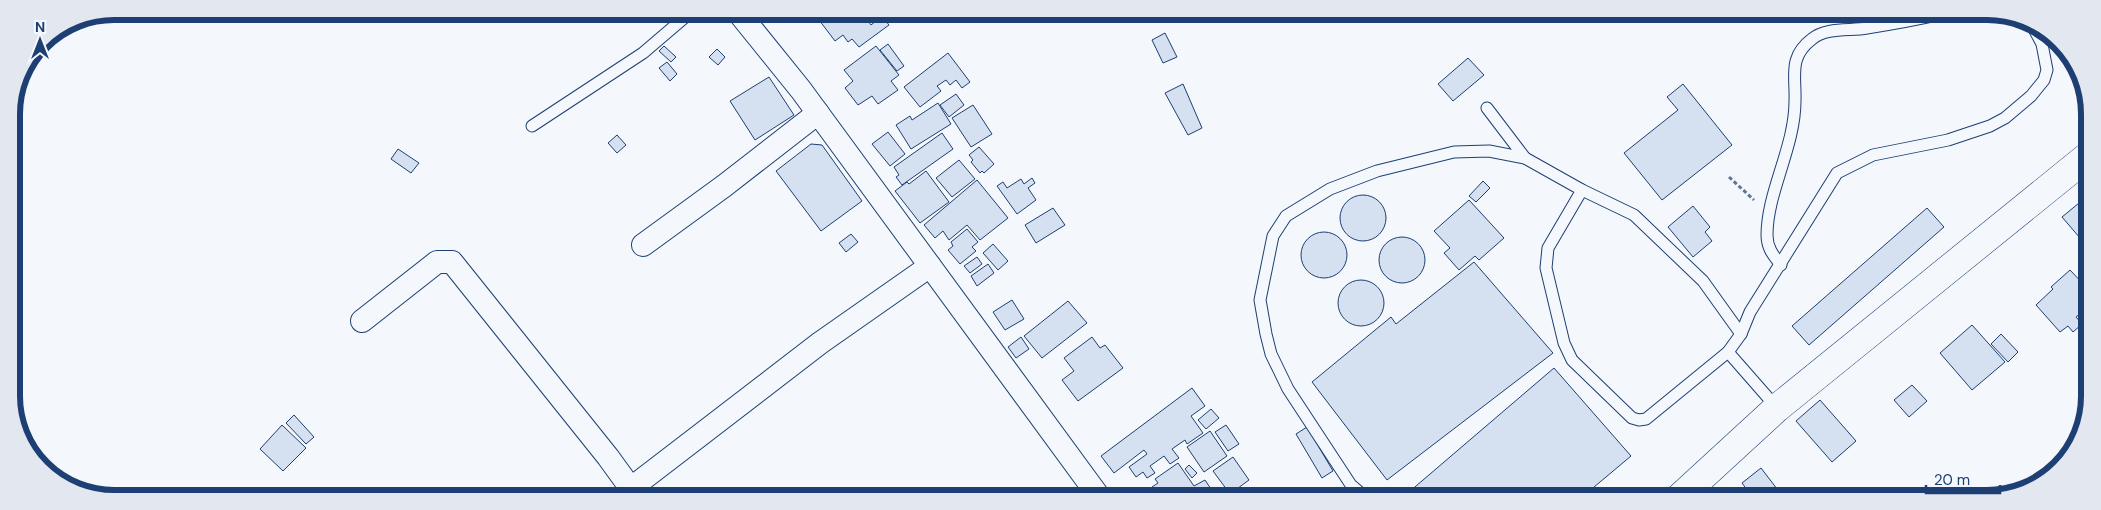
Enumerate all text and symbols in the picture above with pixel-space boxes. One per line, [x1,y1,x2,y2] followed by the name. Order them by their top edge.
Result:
[15,15,65,65] north arrow
[35,18,45,36] text: N
[1926,462,2000,494] scale bar
[1934,470,1970,490] text: 20 m

